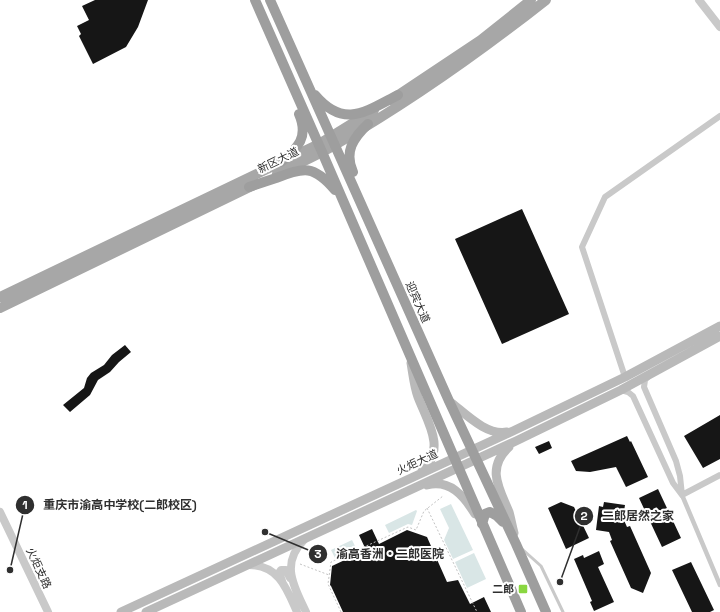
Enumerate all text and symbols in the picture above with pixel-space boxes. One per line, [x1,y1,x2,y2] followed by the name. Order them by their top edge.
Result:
[255,144,301,176] street label: 新区大道
[403,279,433,325] street label: 迎宾大道
[394,446,440,478] street label: 火炬大道
[15,493,205,517] callout: 重庆市渝高中学校(二郎校区)
[22,497,28,513] text: 1
[43,497,197,513] text: 重庆市渝高中学校(二郎校区)
[574,504,682,528] callout: 二郎居然之家
[580,508,588,524] text: 2
[602,508,674,524] text: 二郎居然之家
[308,542,452,566] callout: 渝高香洲‧二郎医院
[23,545,55,591] street label: 火炬支路
[314,546,322,562] text: 3
[336,546,444,562] text: 渝高香洲‧二郎医院
[492,582,514,596] place label: 二郎
[517,583,529,595] marker: 二郎

